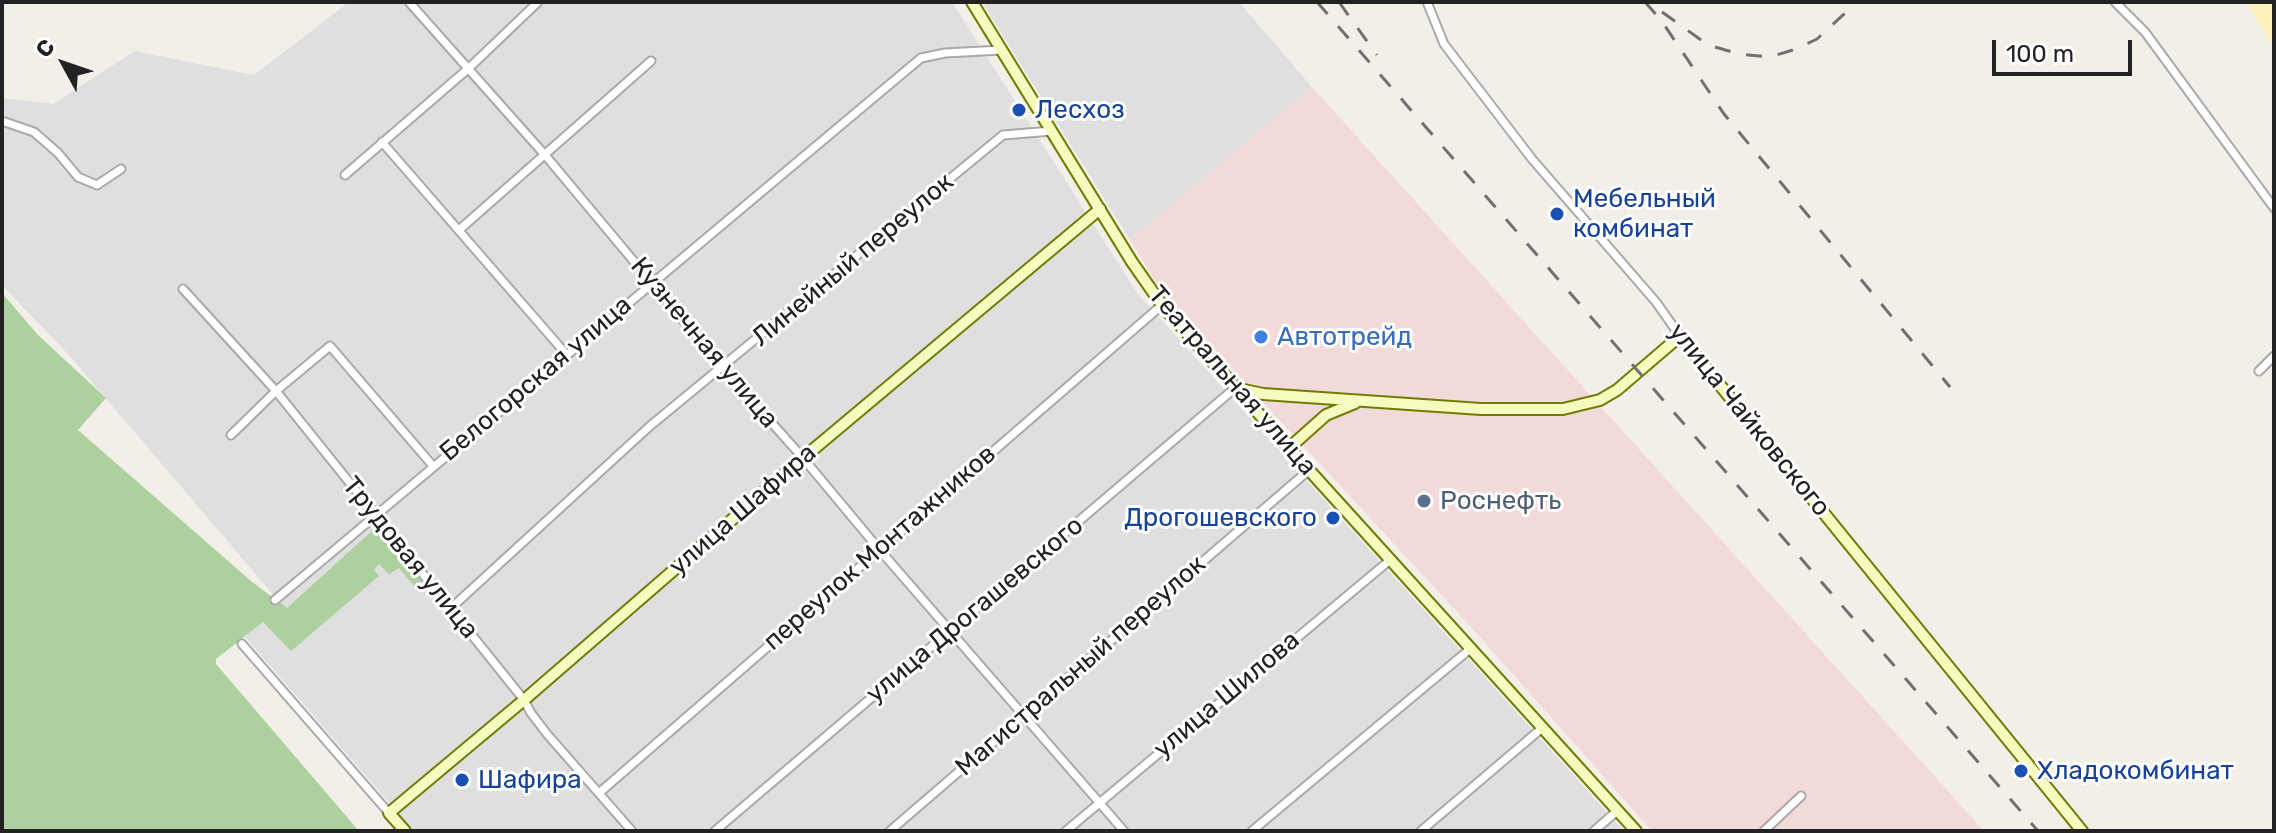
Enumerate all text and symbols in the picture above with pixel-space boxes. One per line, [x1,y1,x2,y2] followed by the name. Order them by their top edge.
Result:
[24,24,104,104] north arrow
[1996,24,2136,74] scale bar
[30,34,61,63] text: С
[2006,40,2074,68] text: 100 m
[1035,94,1124,126] place label: Лесхоз
[1010,101,1028,119] marker: Лесхоз
[746,167,960,353] street label: Линейный переулок
[1573,183,1716,244] place label: Мебельный комбинат
[1548,205,1566,223] marker: Мебельный комбинат
[624,251,784,435] street label: Кузнечная улица
[1141,280,1323,482] street label: Театральная улица
[434,290,638,468] street label: Белогорская улица
[1661,317,1837,523] street label: улица Чайковского
[1277,321,1412,353] place label: Автотрейд
[1252,328,1270,346] marker: Автотрейд
[663,438,823,582] street label: улица Шафира
[757,439,1003,657] street label: переулок Монтажников
[335,471,485,645] street label: Трудовая улица
[1440,485,1561,517] place label: Роснефть
[1415,492,1433,510] marker: Роснефть
[1124,502,1317,534] place label: Дрогошевского
[1324,509,1342,527] marker: Дрогошевского
[860,510,1090,710] street label: улица Дрогашевского
[950,549,1212,783] street label: Магистральный переулок
[1148,625,1306,765] street label: улица Шилова
[2037,755,2234,787] place label: Хладокомбинат
[2012,762,2030,780] marker: Хладокомбинат
[478,764,582,796] place label: Шафира
[453,771,471,789] marker: Шафира

